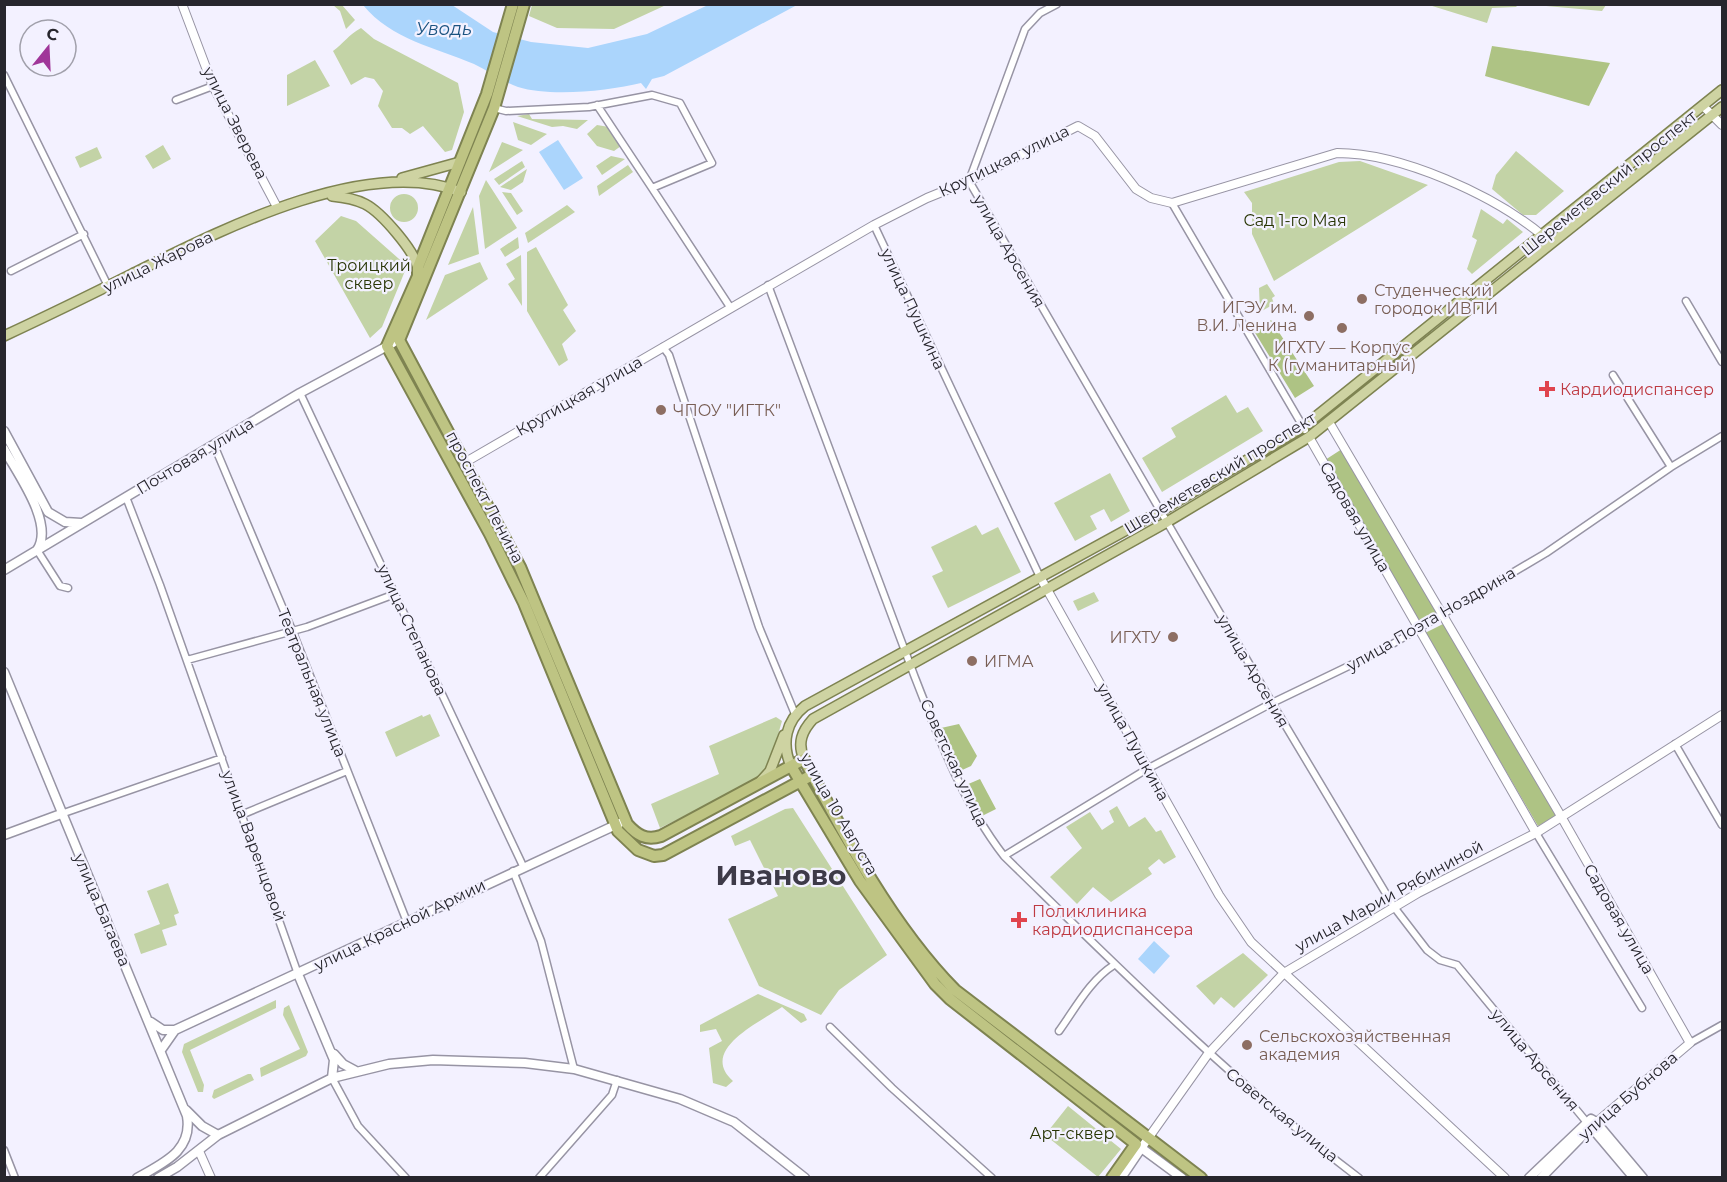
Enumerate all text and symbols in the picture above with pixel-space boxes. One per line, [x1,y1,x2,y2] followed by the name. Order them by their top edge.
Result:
[18,18,78,78] north arrow
[416,18,472,40] water label: Уводь
[44,23,61,45] text: С
[198,63,272,182] street label: улица Зверева
[1518,106,1701,260] street label: Шереметевский проспект
[936,121,1072,201] street label: Крутицкая улица
[968,190,1049,311] street label: улица Арсения
[1243,211,1347,230] park label: Сад 1-го Мая
[99,227,216,297] street label: улица Жарова
[876,244,949,373] street label: улица Пушкина
[327,256,411,293] park label: Троицкий сквер
[1374,281,1498,318] place label: Студенческий городок ИВПИ
[1355,292,1369,306] marker: Студенческий городок ИВПИ
[1196,298,1297,335] place label: ИГЭУ им. В.И. Ленина
[1302,309,1316,323] marker: ИГЭУ им. В.И. Ленина
[1335,321,1349,335] marker: ИГХТУ — Корпус К (гуманитарный)
[1268,338,1416,375] place label: ИГХТУ — Корпус К (гуманитарный)
[513,352,645,440] street label: Крутицкая улица
[1538,380,1556,398] marker: Кардиодиспансер
[1560,380,1714,399] place label: Кардиодиспансер
[673,401,781,420] place label: ЧПОУ "ИГТК"
[654,403,668,417] marker: ЧПОУ "ИГТК"
[1121,408,1320,538] street label: Шереметевский проспект
[133,414,257,498] street label: Почтовая улица
[442,428,528,566] street label: проспект Ленина
[1316,458,1394,576] street label: Садовая улица
[373,560,451,699] street label: улица Степанова
[1342,563,1519,676] street label: улица Поэта Ноздрина
[274,606,350,760] street label: Театральная улица
[1212,610,1293,731] street label: улица Арсения
[1109,628,1161,647] place label: ИГХТУ
[1166,630,1180,644] marker: ИГХТУ
[984,652,1034,671] place label: ИГМА
[965,654,979,668] marker: ИГМА
[1092,679,1173,804] street label: улица Пушкина
[916,696,992,830] street label: Советская улица
[796,748,882,879] street label: улица 10 Августа
[218,767,290,924] street label: улица Варенцовой
[1291,836,1486,956] street label: улица Марии Рябининой
[69,850,134,969] street label: улица Багаева
[716,858,846,892] district label: Иваново
[1580,860,1658,978] street label: Садовая улица
[310,875,489,975] street label: улица Красной Армии
[1032,902,1193,939] place label: Поликлиника кардиодиспансера
[1010,911,1028,929] marker: Поликлиника кардиодиспансера
[1486,1004,1583,1115] street label: улица Арсения
[1259,1027,1451,1064] place label: Сельскохозяйственная академия
[1240,1038,1254,1052] marker: Сельскохозяйственная академия
[1574,1048,1681,1145] street label: улица Бубнова
[1222,1064,1342,1166] street label: Советская улица
[1030,1124,1114,1143] park label: Арт-сквер

